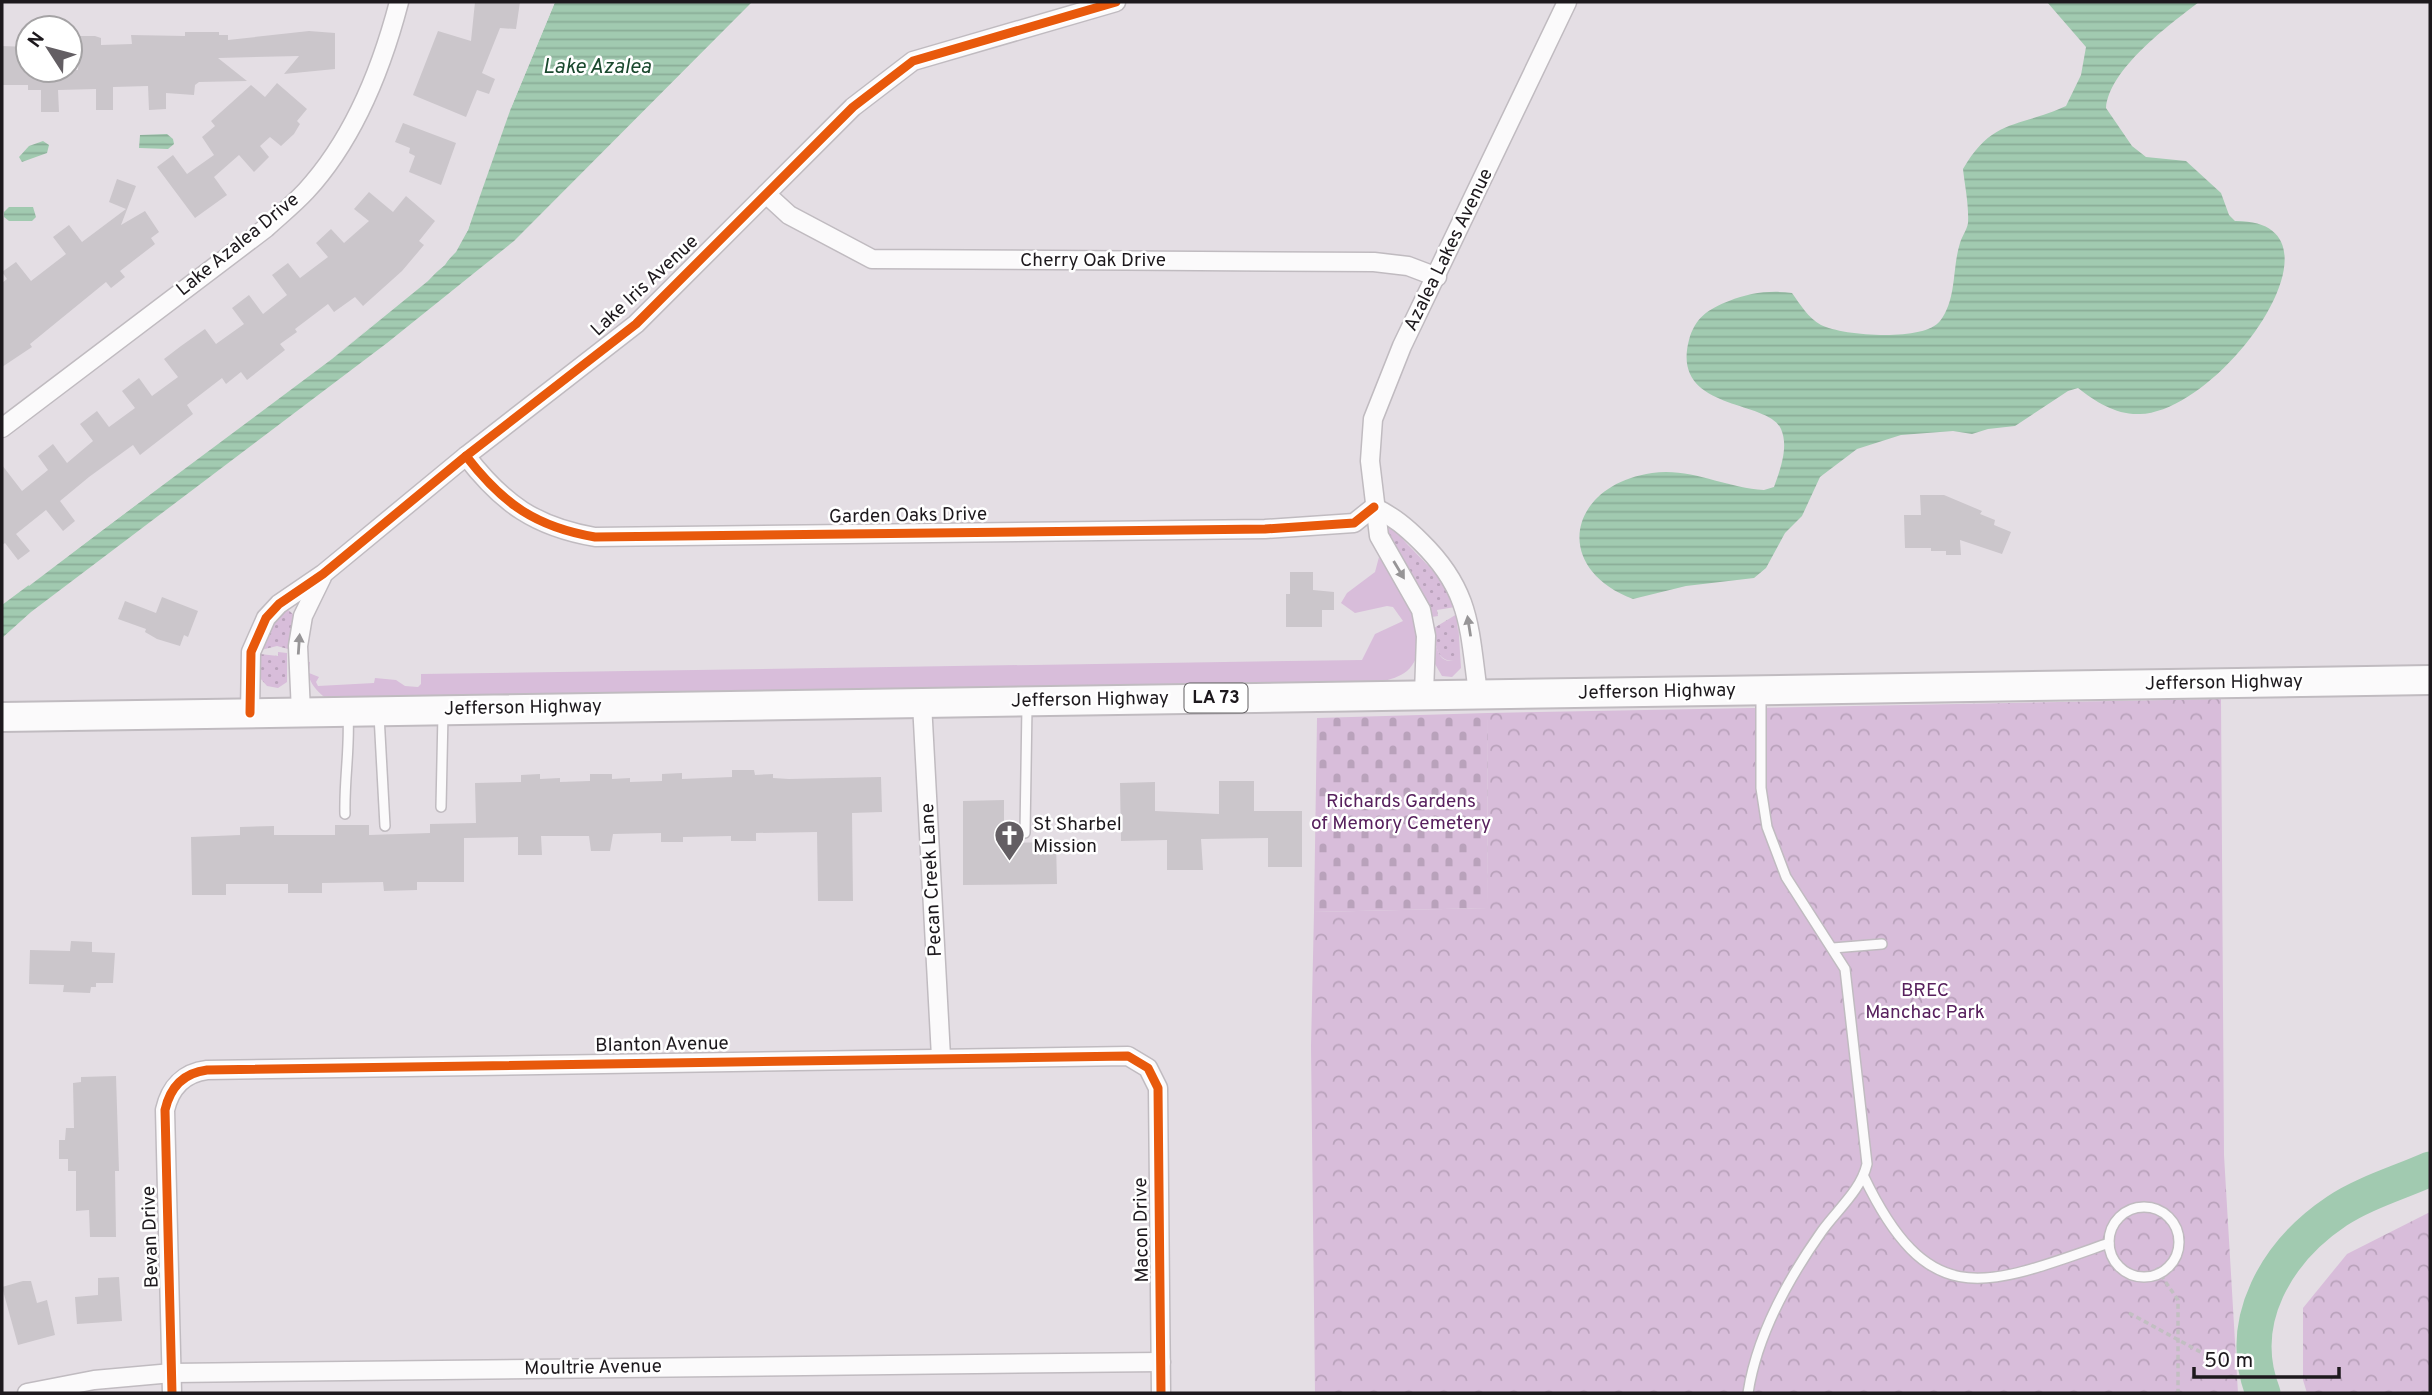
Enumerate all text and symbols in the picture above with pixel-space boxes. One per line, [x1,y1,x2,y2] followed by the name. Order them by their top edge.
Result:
[14,14,84,84] north arrow
[23,28,51,53] text: N
[543,54,651,81] water label: Lake Azalea
[1399,165,1499,335] street label: Azalea Lakes Avenue
[172,188,304,302] street label: Lake Azalea Drive
[586,230,704,342] street label: Lake Iris Avenue
[1020,249,1166,273] street label: Cherry Oak Drive
[829,503,987,529] street label: Garden Oaks Drive
[1393,560,1406,579] one-way arrow
[1463,615,1474,637] one-way arrow
[294,633,305,655] one-way arrow
[2145,670,2303,696] street label: Jefferson Highway
[1578,679,1736,705] street label: Jefferson Highway
[1184,684,1248,712] road number: LA 73
[1011,687,1169,713] street label: Jefferson Highway
[444,695,602,721] street label: Jefferson Highway
[1311,790,1491,836] park label: Richards Gardens of Memory Cemetery
[916,803,948,957] street label: Pecan Creek Lane
[1033,813,1122,859] place label: St Sharbel Mission
[993,819,1027,863] church icon: St Sharbel Mission
[1865,979,1985,1025] park label: BREC Manchac Park
[595,1032,729,1058] street label: Blanton Avenue
[1129,1177,1155,1283] street label: Macon Drive
[137,1185,165,1289] street label: Bevan Drive
[2194,1336,2339,1380] scale bar
[2204,1348,2253,1375] text: 50 m
[524,1355,662,1381] street label: Moultrie Avenue

